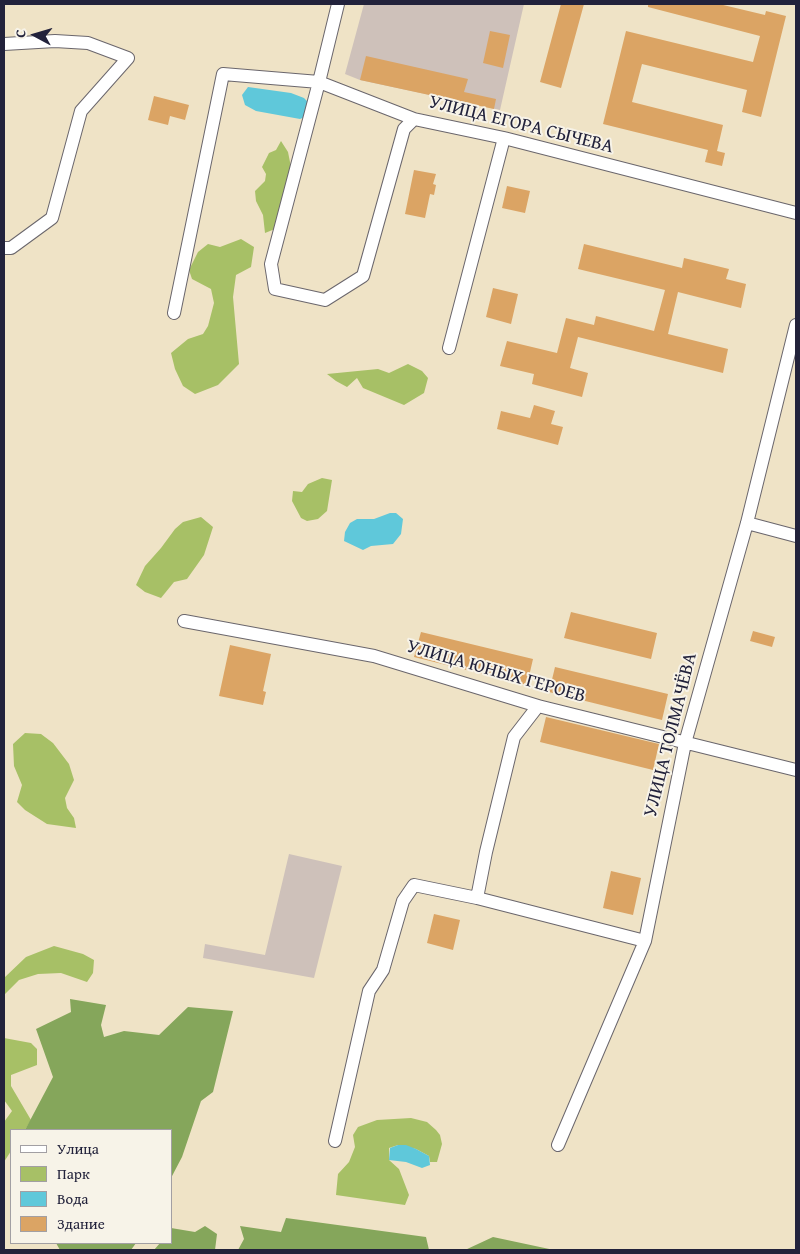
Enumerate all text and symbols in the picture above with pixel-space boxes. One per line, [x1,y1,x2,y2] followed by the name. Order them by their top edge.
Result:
[10,10,60,60] north arrow
[10,28,30,38] text: С
[426,91,616,159] street label: УЛИЦА ЕГОРА СЫЧЕВА
[404,636,588,708] street label: УЛИЦА ЮНЫХ ГЕРОЕВ
[640,650,702,820] street label: УЛИЦА ТОЛМАЧЁВА
[10,1129,172,1244] legend
[57,1138,99,1159] text: Улица
[57,1163,90,1184] text: Парк
[57,1188,88,1209] text: Вода
[57,1213,105,1234] text: Здание

